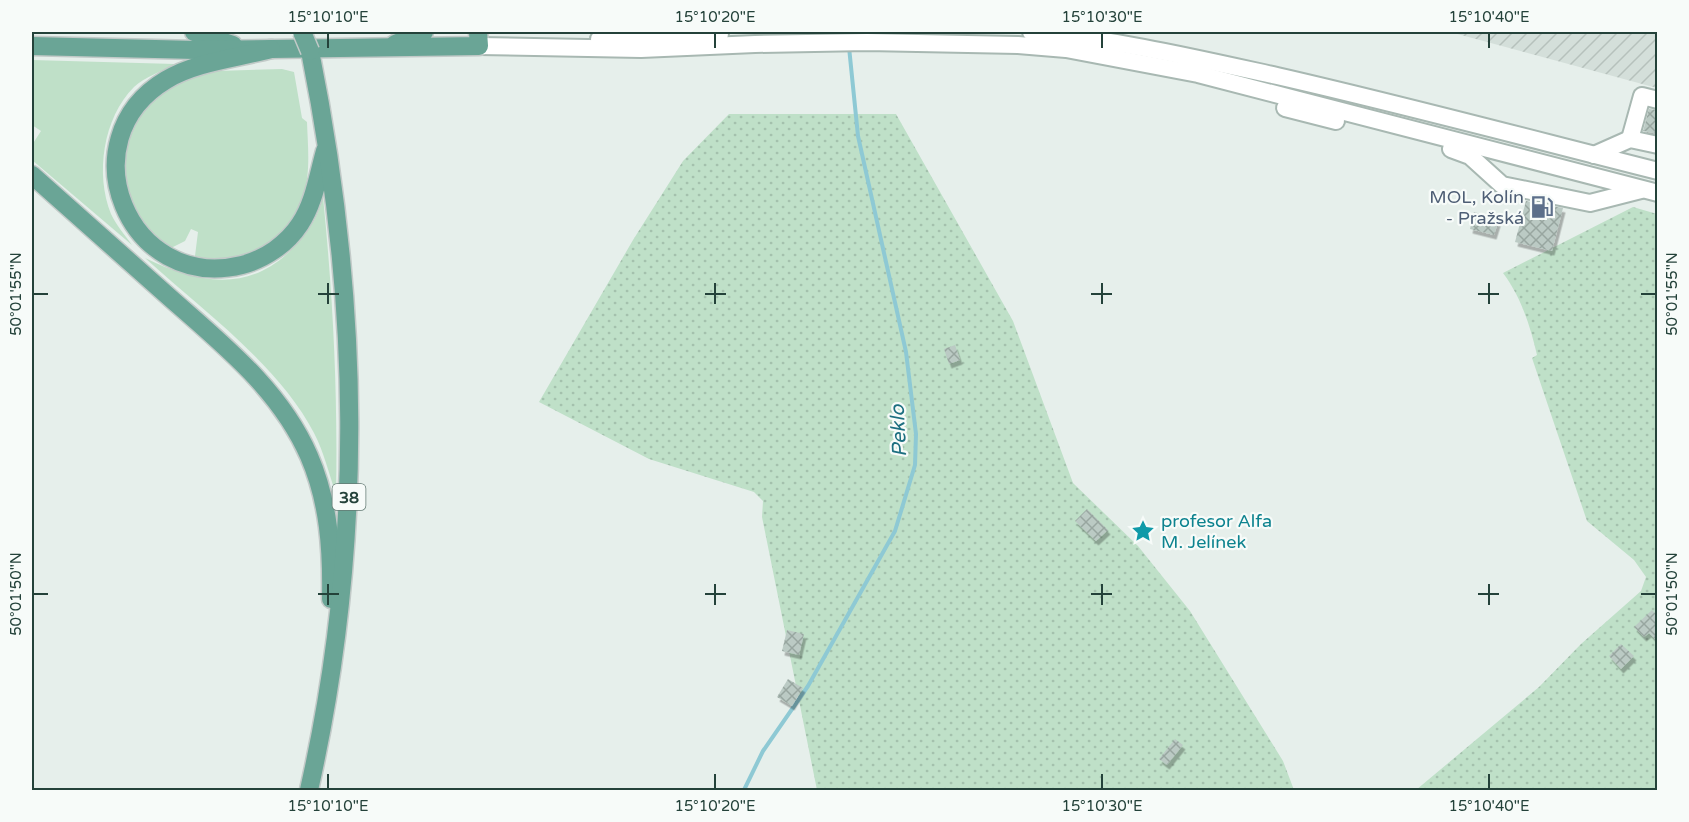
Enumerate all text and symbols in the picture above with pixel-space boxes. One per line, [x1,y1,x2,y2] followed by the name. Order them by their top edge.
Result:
[288,8,368,26] text: 15°10'10"E
[675,8,755,26] text: 15°10'20"E
[1062,8,1142,26] text: 15°10'30"E
[1449,8,1529,26] text: 15°10'40"E
[1429,186,1524,229] place label: MOL, Kolín - Pražská
[1529,194,1555,220] fuel station icon: MOL, Kolín - Pražská
[7,252,25,336] text: 50°01'55"N
[1663,252,1681,336] text: 50°01'55"N
[886,403,912,458] water label: Peklo
[332,484,366,510] road number: 38
[1161,510,1272,553] place label: profesor Alfa M. Jelínek
[1130,518,1156,544] place icon: profesor Alfa M. Jelínek
[7,552,25,636] text: 50°01'50"N
[1663,552,1681,636] text: 50°01'50"N
[288,797,368,815] text: 15°10'10"E
[675,797,755,815] text: 15°10'20"E
[1062,797,1142,815] text: 15°10'30"E
[1449,797,1529,815] text: 15°10'40"E

